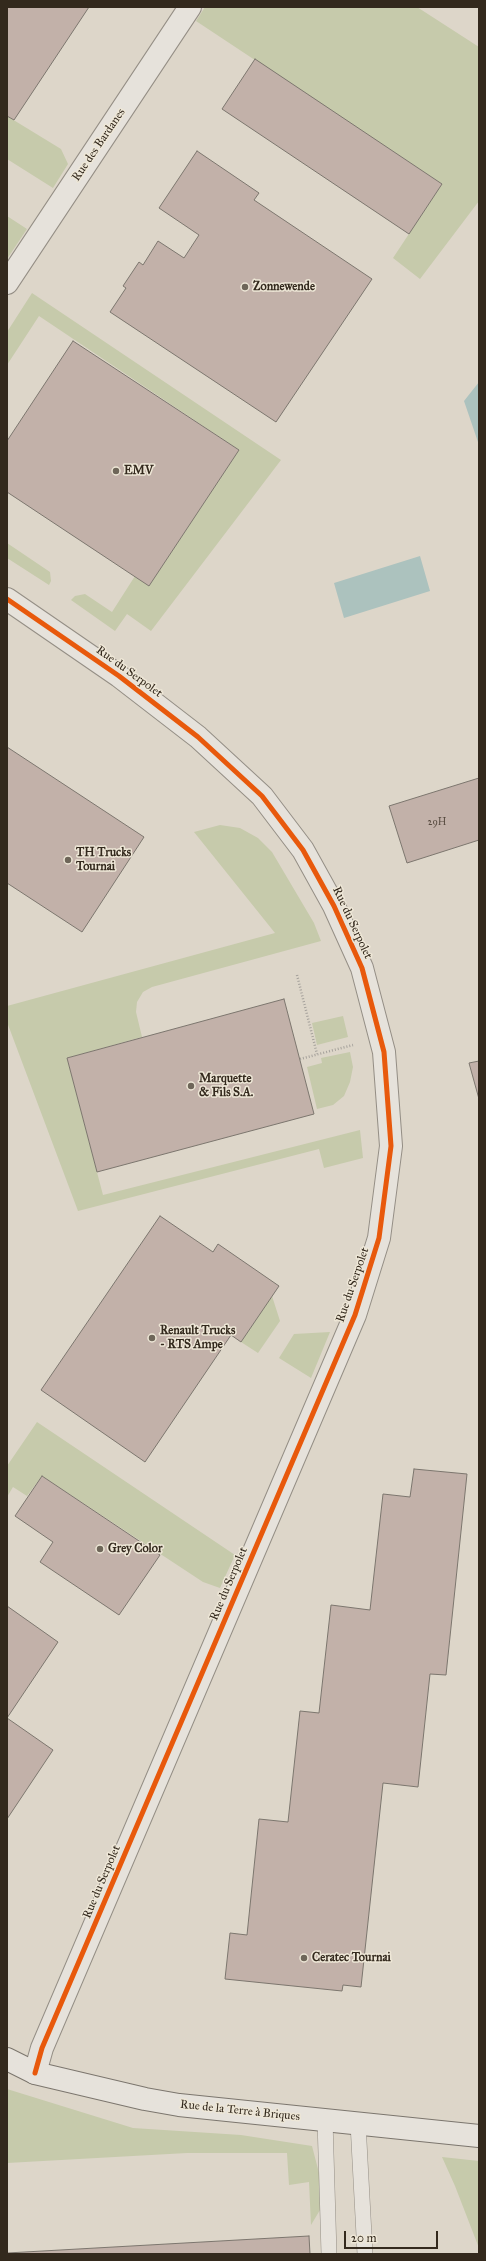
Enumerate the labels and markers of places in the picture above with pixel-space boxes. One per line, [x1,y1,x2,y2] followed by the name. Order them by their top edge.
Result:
[253,280,315,294] place label: Zonnewende
[240,282,250,292] marker: Zonnewende
[124,464,153,478] place label: EMV
[111,466,121,476] marker: EMV
[76,846,131,874] place label: TH Trucks Tournai
[63,855,73,865] marker: TH Trucks Tournai
[199,1072,253,1100] place label: Marquette & Fils S.A.
[186,1081,196,1091] marker: Marquette & Fils S.A.
[160,1324,235,1352] place label: Renault Trucks - RTS Ampe
[147,1333,157,1343] marker: Renault Trucks - RTS Ampe
[108,1542,162,1556] place label: Grey Color
[95,1544,105,1554] marker: Grey Color
[312,1951,391,1965] place label: Ceratec Tournai
[299,1953,309,1963] marker: Ceratec Tournai

